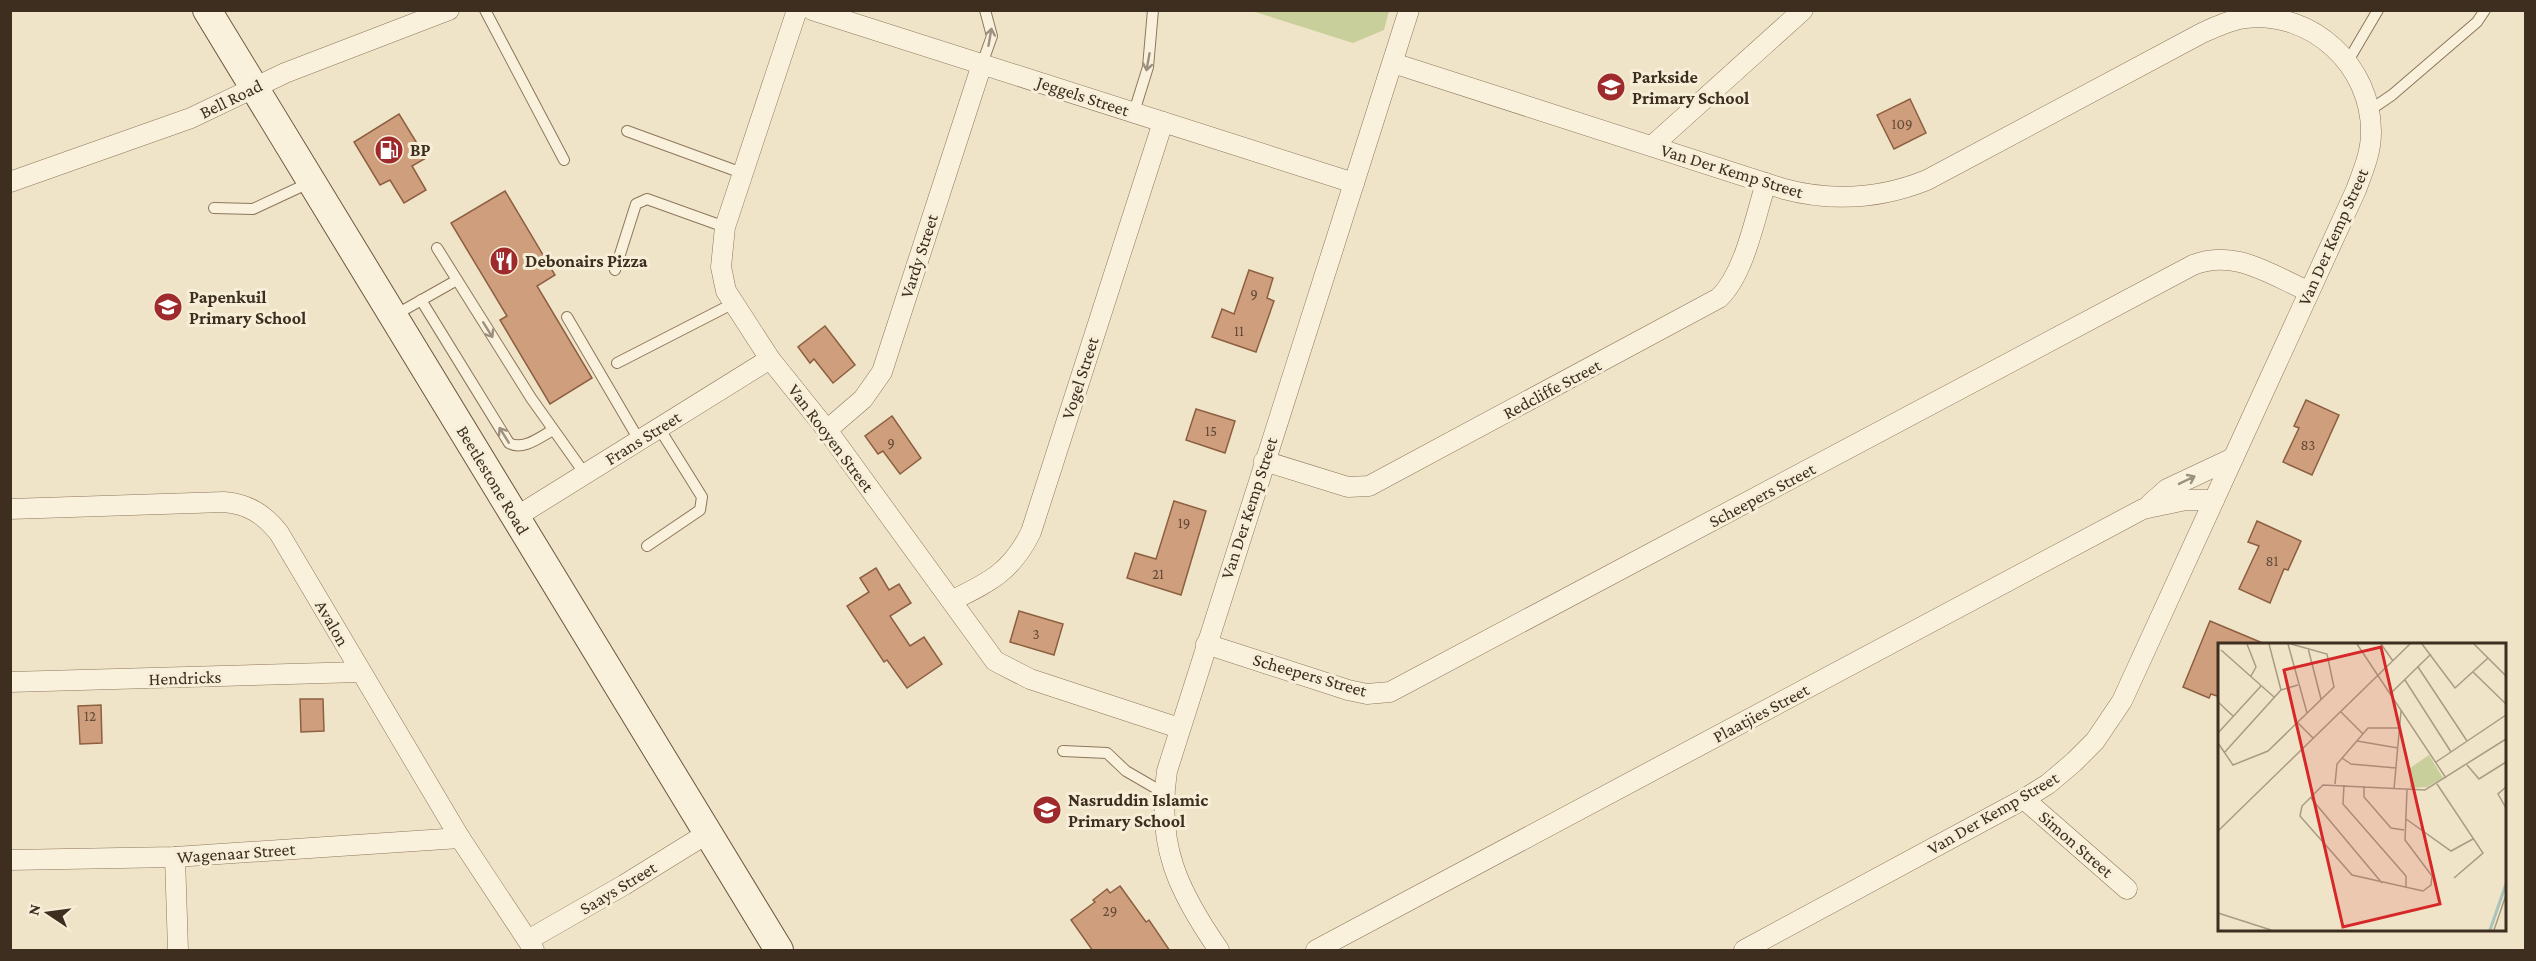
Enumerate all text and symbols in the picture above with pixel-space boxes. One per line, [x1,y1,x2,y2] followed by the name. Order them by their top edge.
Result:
[984,28,995,47] one-way arrow
[1143,52,1154,72] one-way arrow
[1632,67,1749,108] place label: Parkside Primary School
[1032,71,1133,121] street label: Jeggels Street
[1595,71,1627,103] school or university icon: Parkside Primary School
[196,75,266,123] street label: Bell Road
[1891,116,1913,132] house number: 109
[373,134,405,166] fuel station icon: BP
[410,140,431,160] place label: BP
[1658,140,1807,203] street label: Van Der Kemp Street
[2294,164,2373,309] street label: Van Der Kemp Street
[896,210,942,301] street label: Vardy Street
[488,245,520,277] restaurant icon: Debonairs Pizza
[525,251,648,271] place label: Debonairs Pizza
[1250,286,1258,302] house number: 9
[189,287,306,328] place label: Papenkuil Primary School
[152,291,184,323] school or university icon: Papenkuil Primary School
[483,321,495,338] one-way arrow
[1234,323,1244,339] house number: 11
[1057,333,1103,422] street label: Vogel Street
[1500,354,1605,423] street label: Redcliffe Street
[784,380,879,497] street label: Van Rooyen Street
[601,406,685,469] street label: Frans Street
[453,422,534,539] street label: Beetlestone Road
[1205,423,1217,439] house number: 15
[498,427,510,444] one-way arrow
[1217,434,1282,581] street label: Van Der Kemp Street
[887,435,895,451] house number: 9
[2301,437,2315,453] house number: 83
[1705,458,1819,531] street label: Scheepers Street
[2178,473,2196,485] one-way arrow
[1178,515,1190,531] house number: 19
[2265,553,2279,569] house number: 81
[1152,566,1164,582] house number: 21
[311,596,353,650] street label: Avalon
[1032,626,1040,642] house number: 3
[2218,643,2506,931] inset map
[1251,649,1370,701] street label: Scheepers Street
[148,667,222,689] street label: Hendricks
[1710,679,1814,748] street label: Plaatjies Street
[84,708,96,724] house number: 12
[1924,767,2063,859] street label: Van Der Kemp Street
[1068,790,1208,831] place label: Nasruddin Islamic Primary School
[1031,794,1063,826] school or university icon: Nasruddin Islamic Primary School
[2035,806,2118,882] street label: Simon Street
[176,839,297,867] street label: Wagenaar Street
[576,857,661,919] street label: Saays Street
[18,883,78,943] north arrow
[24,902,43,917] text: N
[1103,903,1117,919] house number: 29

